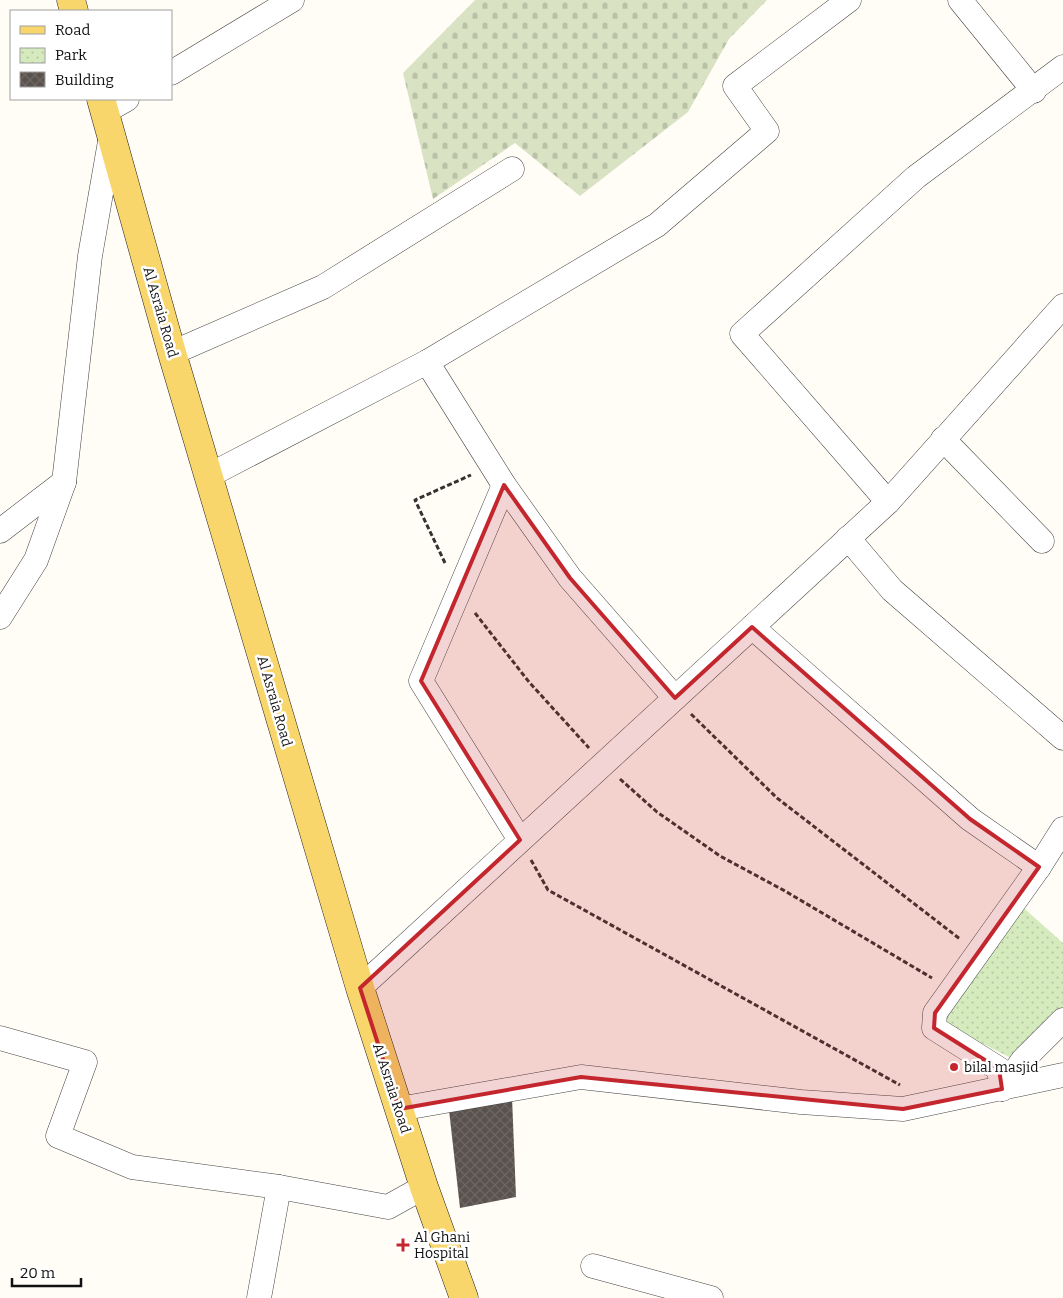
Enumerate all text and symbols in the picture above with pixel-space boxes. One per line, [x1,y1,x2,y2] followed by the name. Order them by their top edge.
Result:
[10,10,172,100] legend
[55,21,90,39] text: Road
[55,46,87,64] text: Park
[55,71,114,89] text: Building
[139,265,182,360] street label: Al Asraia Road
[253,654,296,749] street label: Al Asraia Road
[369,1041,414,1135] street label: Al Asraia Road
[964,1059,1039,1076] place label: bilal masjid
[948,1061,960,1073] marker: bilal masjid
[414,1229,470,1262] place label: Al Ghani Hospital
[396,1238,410,1252] marker: Al Ghani Hospital
[12,1256,81,1288] scale bar
[20,1264,56,1282] text: 20 m

